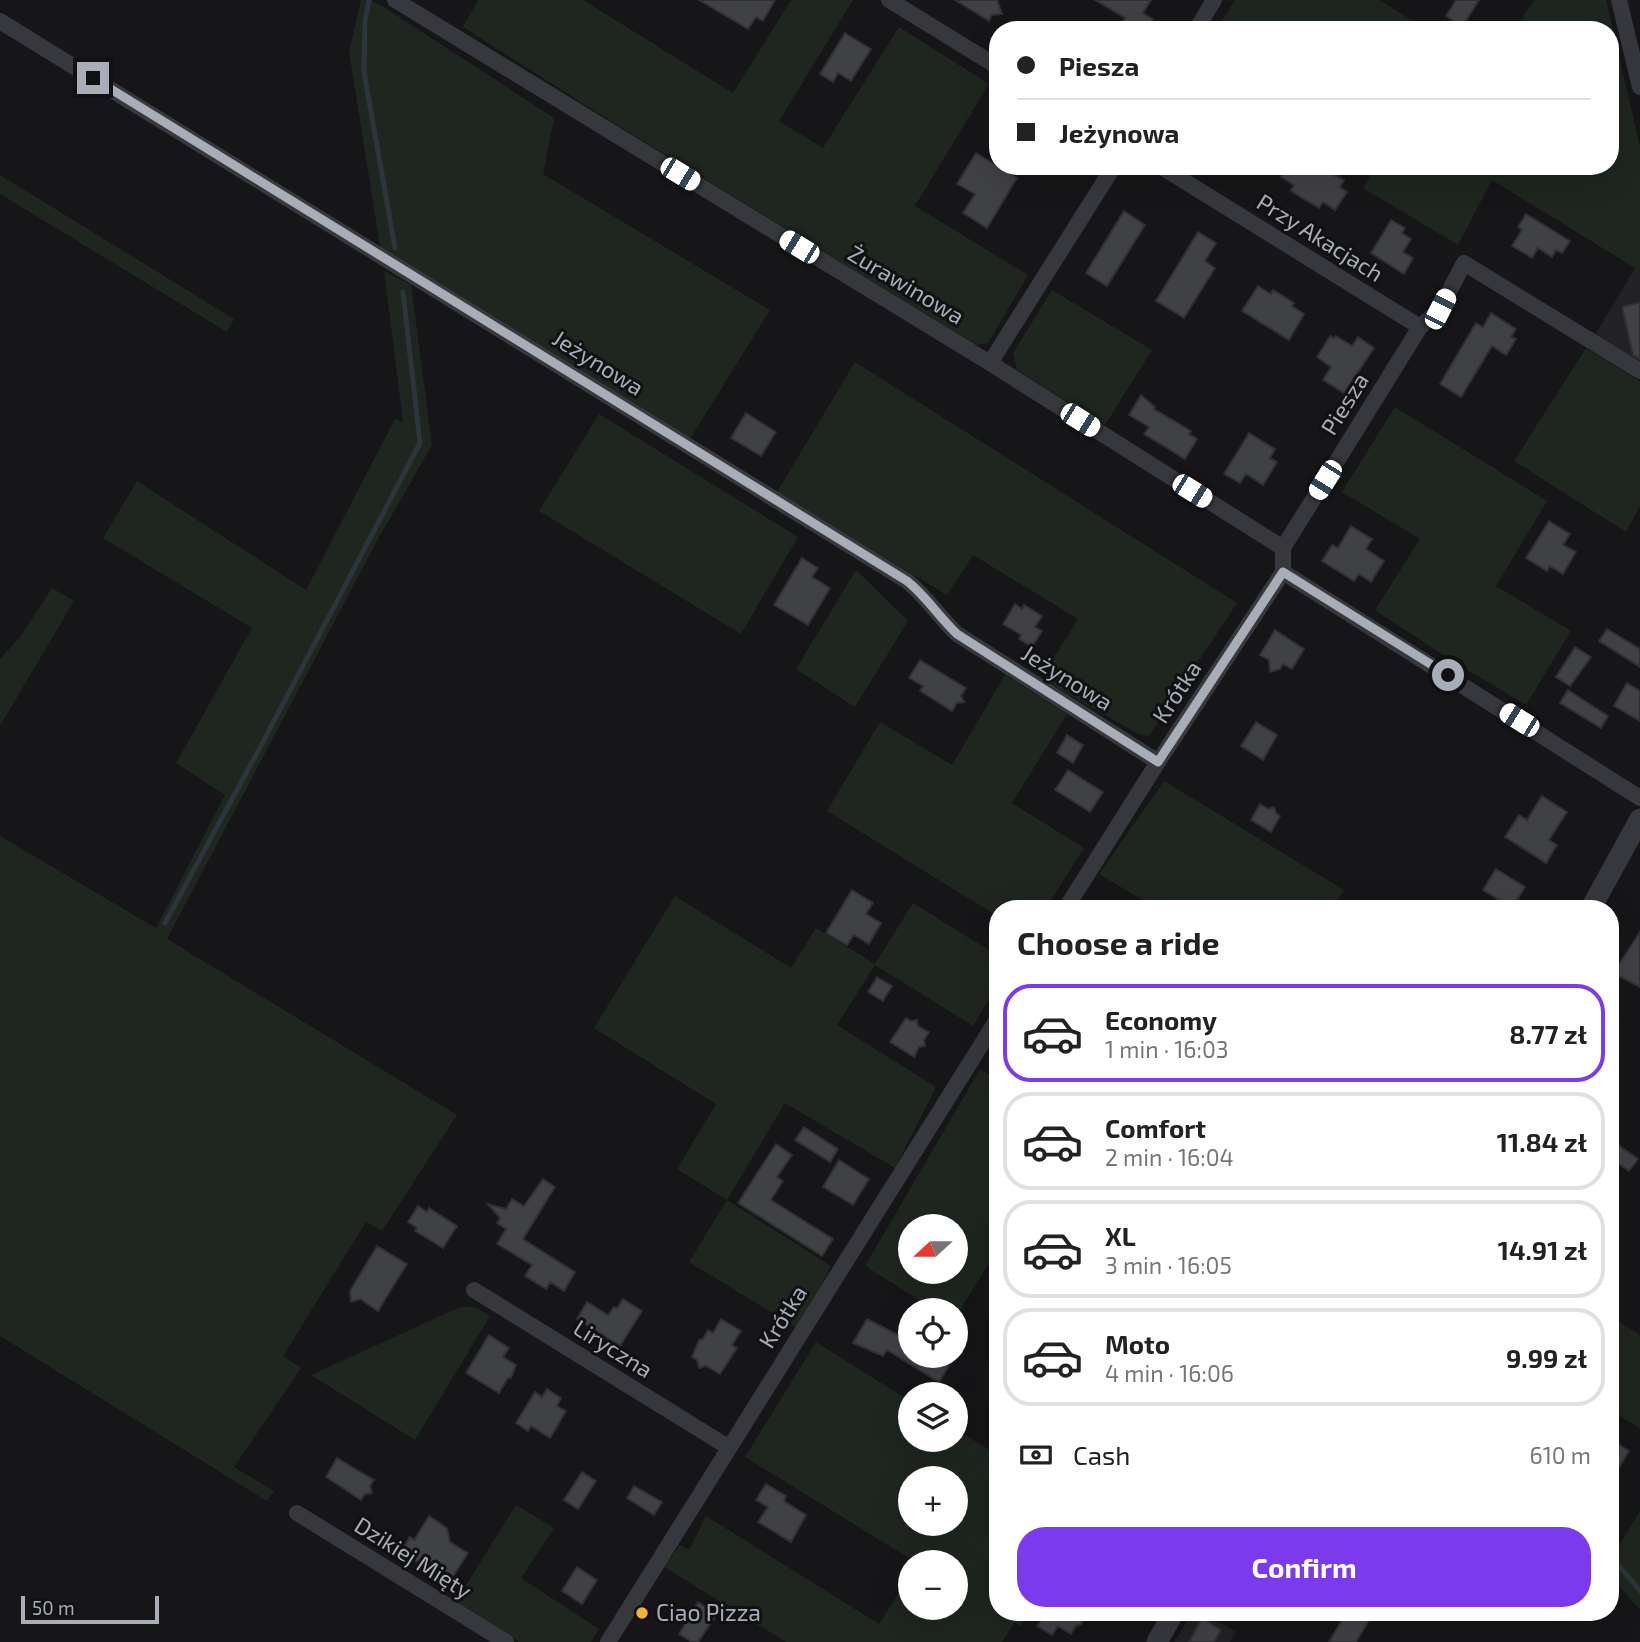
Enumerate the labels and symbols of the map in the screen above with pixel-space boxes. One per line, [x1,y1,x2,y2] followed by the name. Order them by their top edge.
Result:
[77,62,109,94] route end
[657,154,704,194] car
[1252,187,1389,287] street label: Przy Akacjach
[776,227,823,267] car
[843,239,970,330] street label: Żurawinowa
[1422,286,1459,332] car
[548,323,649,401] street label: Jeżynowa
[1314,367,1374,440] street label: Piesza
[1057,400,1104,440] car
[1305,457,1346,503] car
[1169,471,1216,511] car
[1017,638,1118,716] street label: Jeżynowa
[1146,655,1207,728] street label: Krótka
[1432,659,1464,691] route start
[1496,700,1543,740] car
[898,1214,968,1284] north arrow
[752,1280,812,1353] street label: Krótka
[569,1313,658,1383] street label: Liryczna
[350,1510,477,1604] street label: Dzikiej Mięty
[21,1593,159,1625] scale bar
[656,1598,761,1626] place label: Ciao Pizza
[634,1605,650,1621] marker: Ciao Pizza

